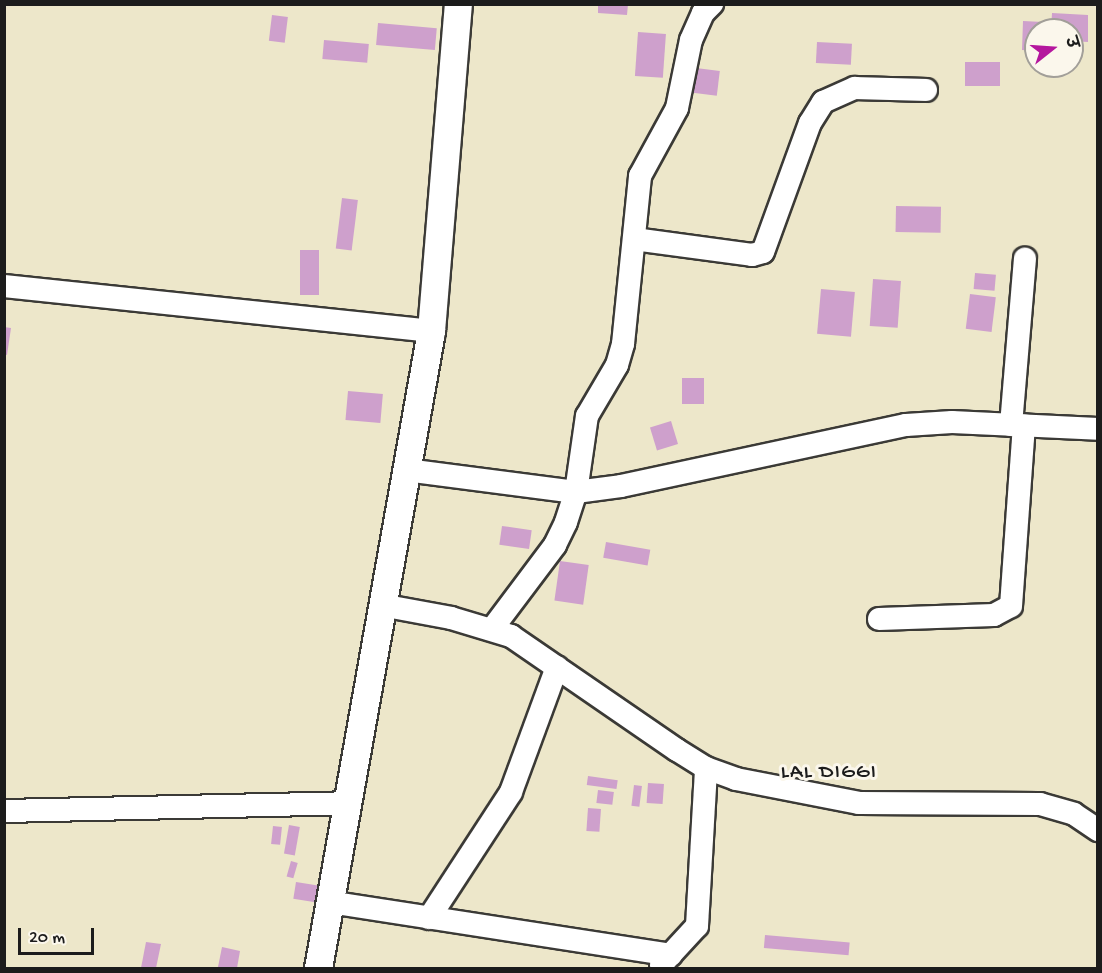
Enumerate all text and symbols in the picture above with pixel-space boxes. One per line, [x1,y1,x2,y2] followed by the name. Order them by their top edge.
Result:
[1024,18,1084,78] north arrow
[1059,35,1080,51] text: उ
[781,761,877,787] district label: LAL DIGGI
[21,916,98,954] scale bar
[29,928,65,949] text: 20 m

